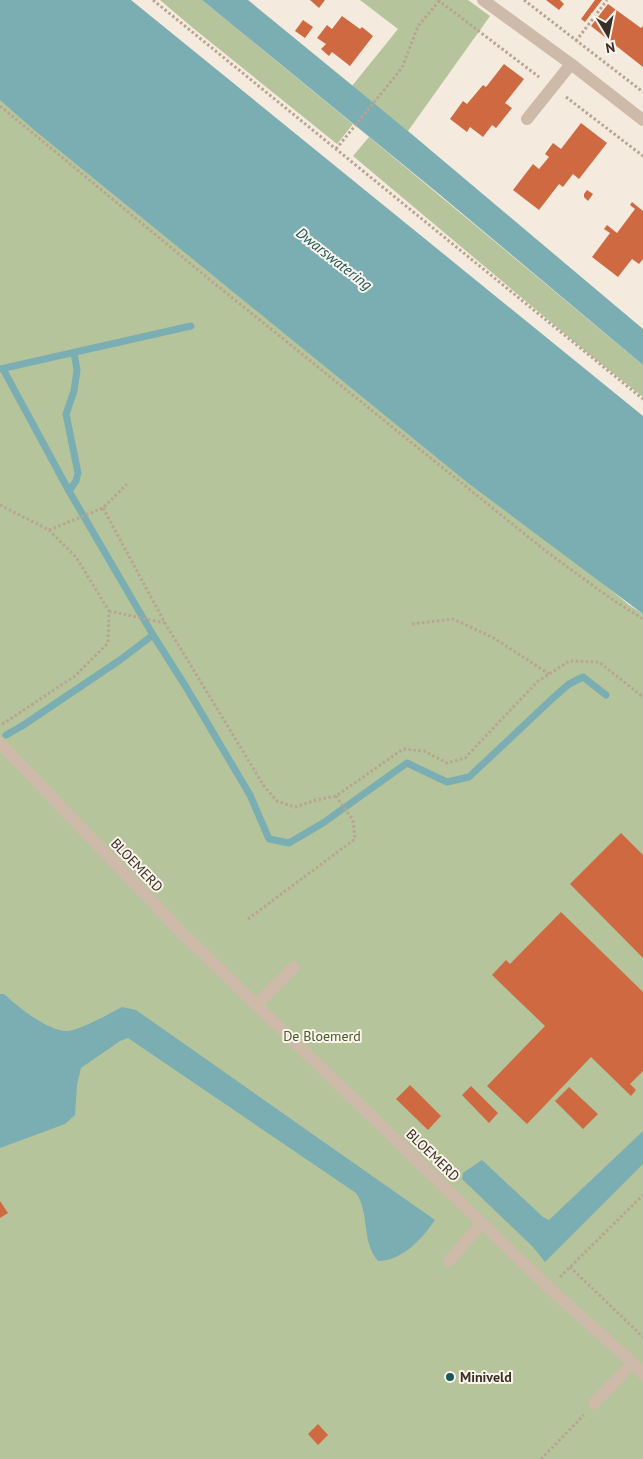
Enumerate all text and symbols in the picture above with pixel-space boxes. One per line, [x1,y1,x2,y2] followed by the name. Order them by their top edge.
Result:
[583,10,633,60] north arrow
[604,38,616,57] text: N
[293,223,376,294] water label: Dwarswatering
[107,834,167,896] street label: BLOEMERD
[283,1027,361,1045] park label: De Bloemerd
[402,1125,464,1185] street label: BLOEMERD
[460,1368,512,1386] place label: Miniveld
[444,1371,456,1383] marker: Miniveld

